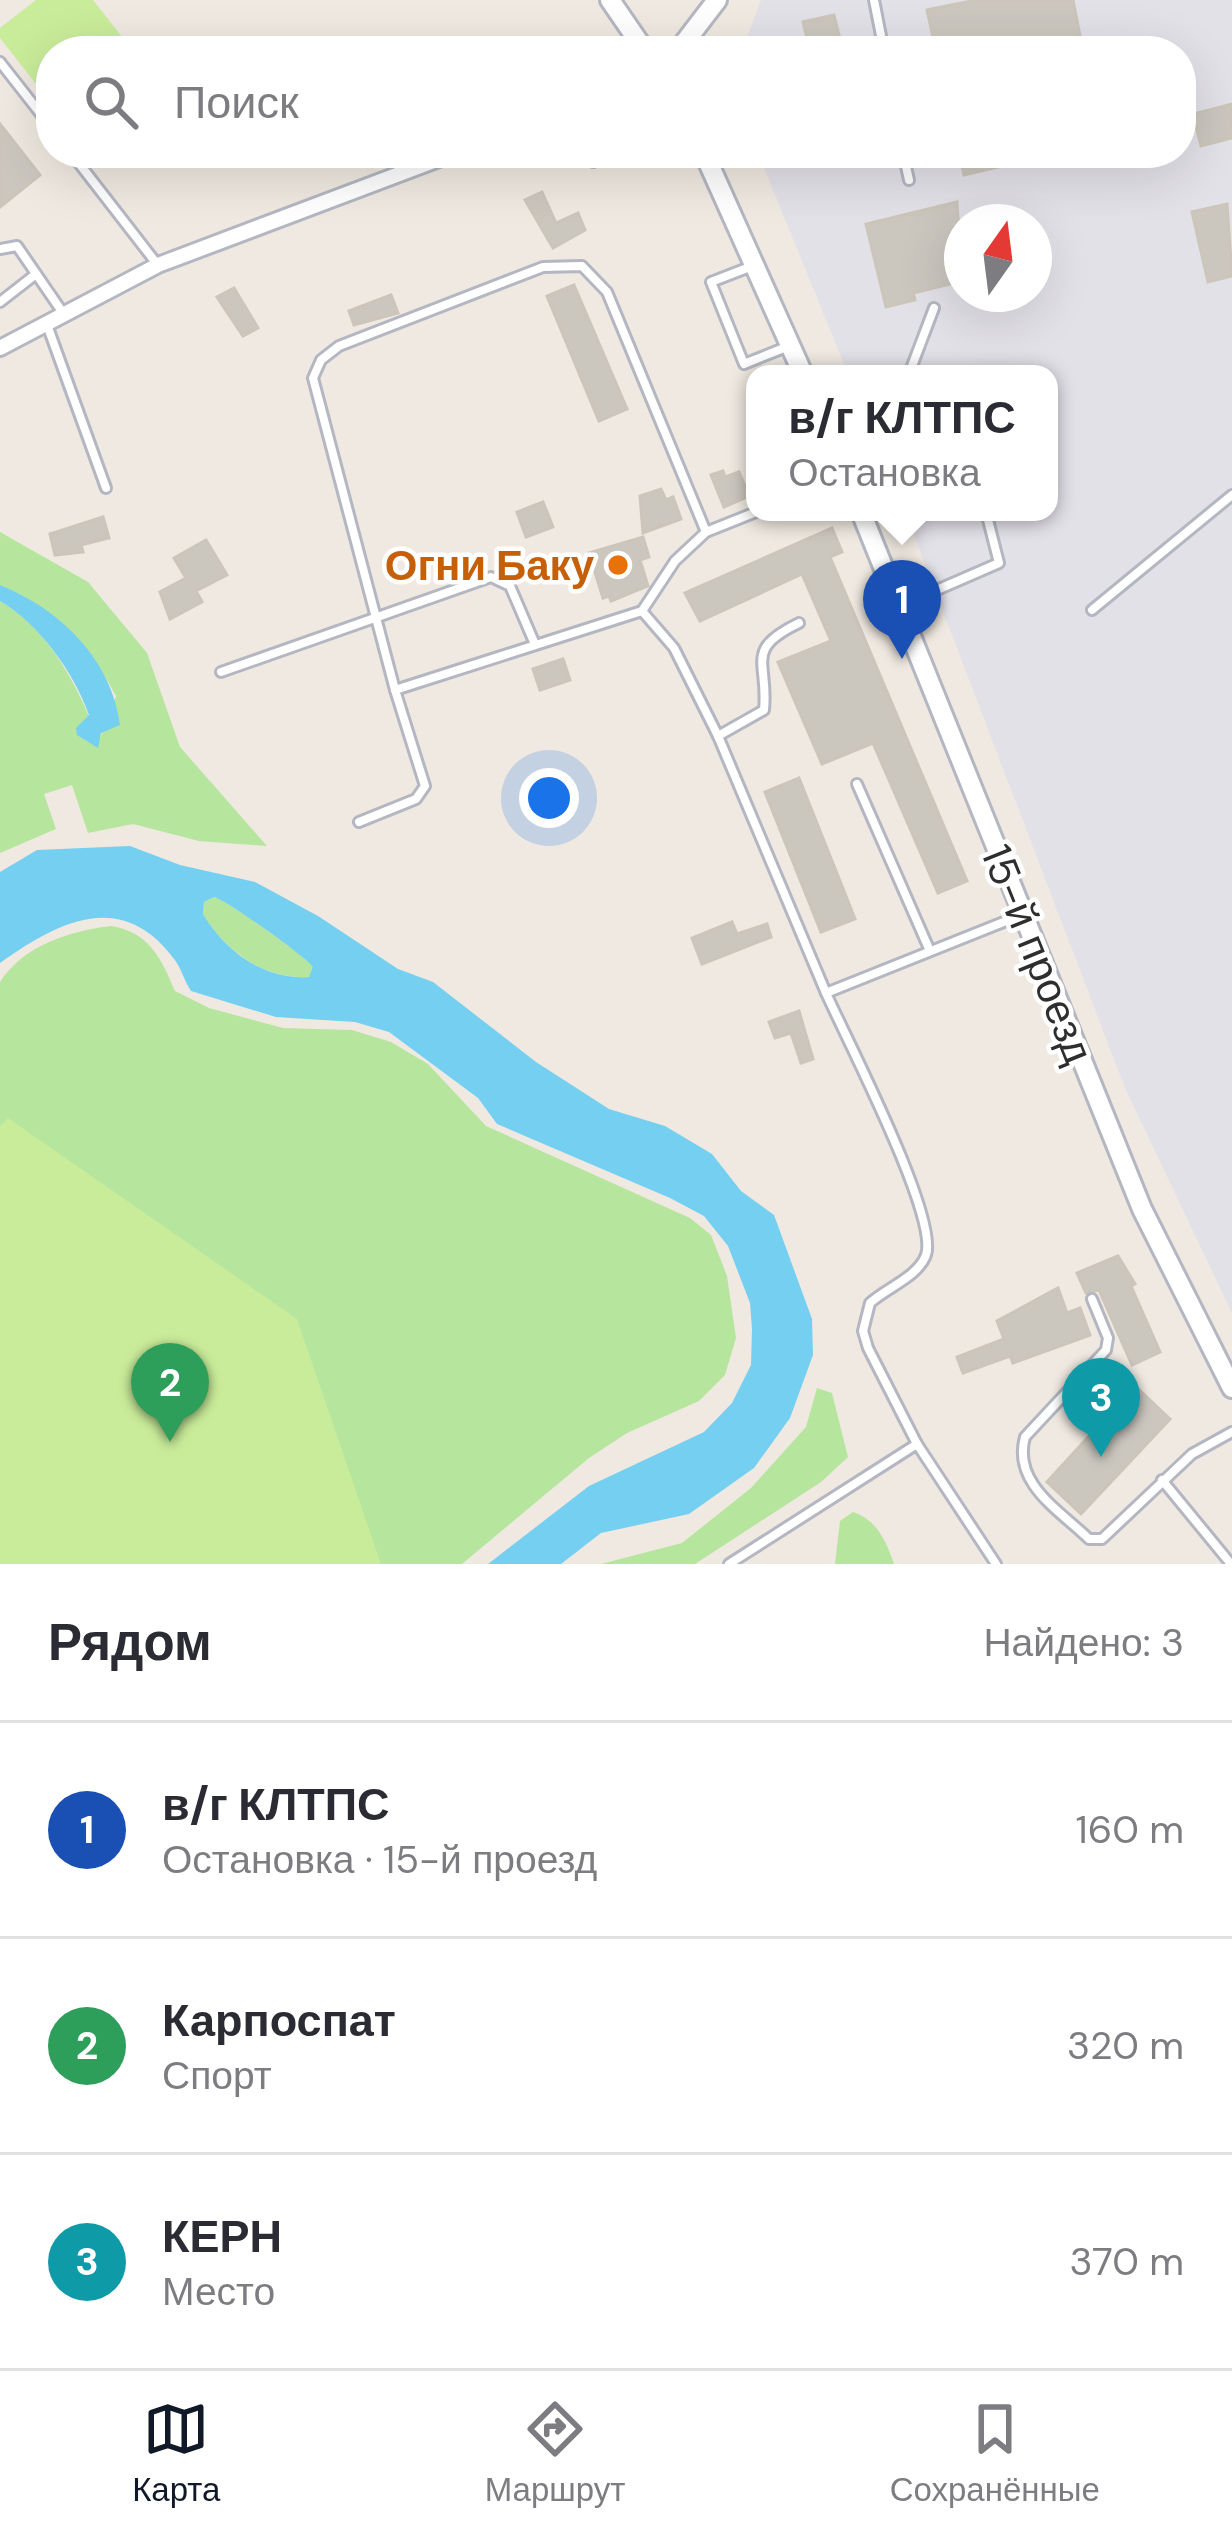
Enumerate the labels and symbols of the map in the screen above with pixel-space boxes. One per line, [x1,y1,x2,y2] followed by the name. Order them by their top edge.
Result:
[944,204,1052,312] north arrow
[385,538,595,593] place label: Огни Баку
[605,552,631,578] marker: Огни Баку
[863,560,941,659] pin: 1
[519,768,579,828] your location
[969,837,1106,1071] street label: 15-й проезд
[131,1343,209,1442] pin: 2
[1062,1358,1140,1457] pin: 3

